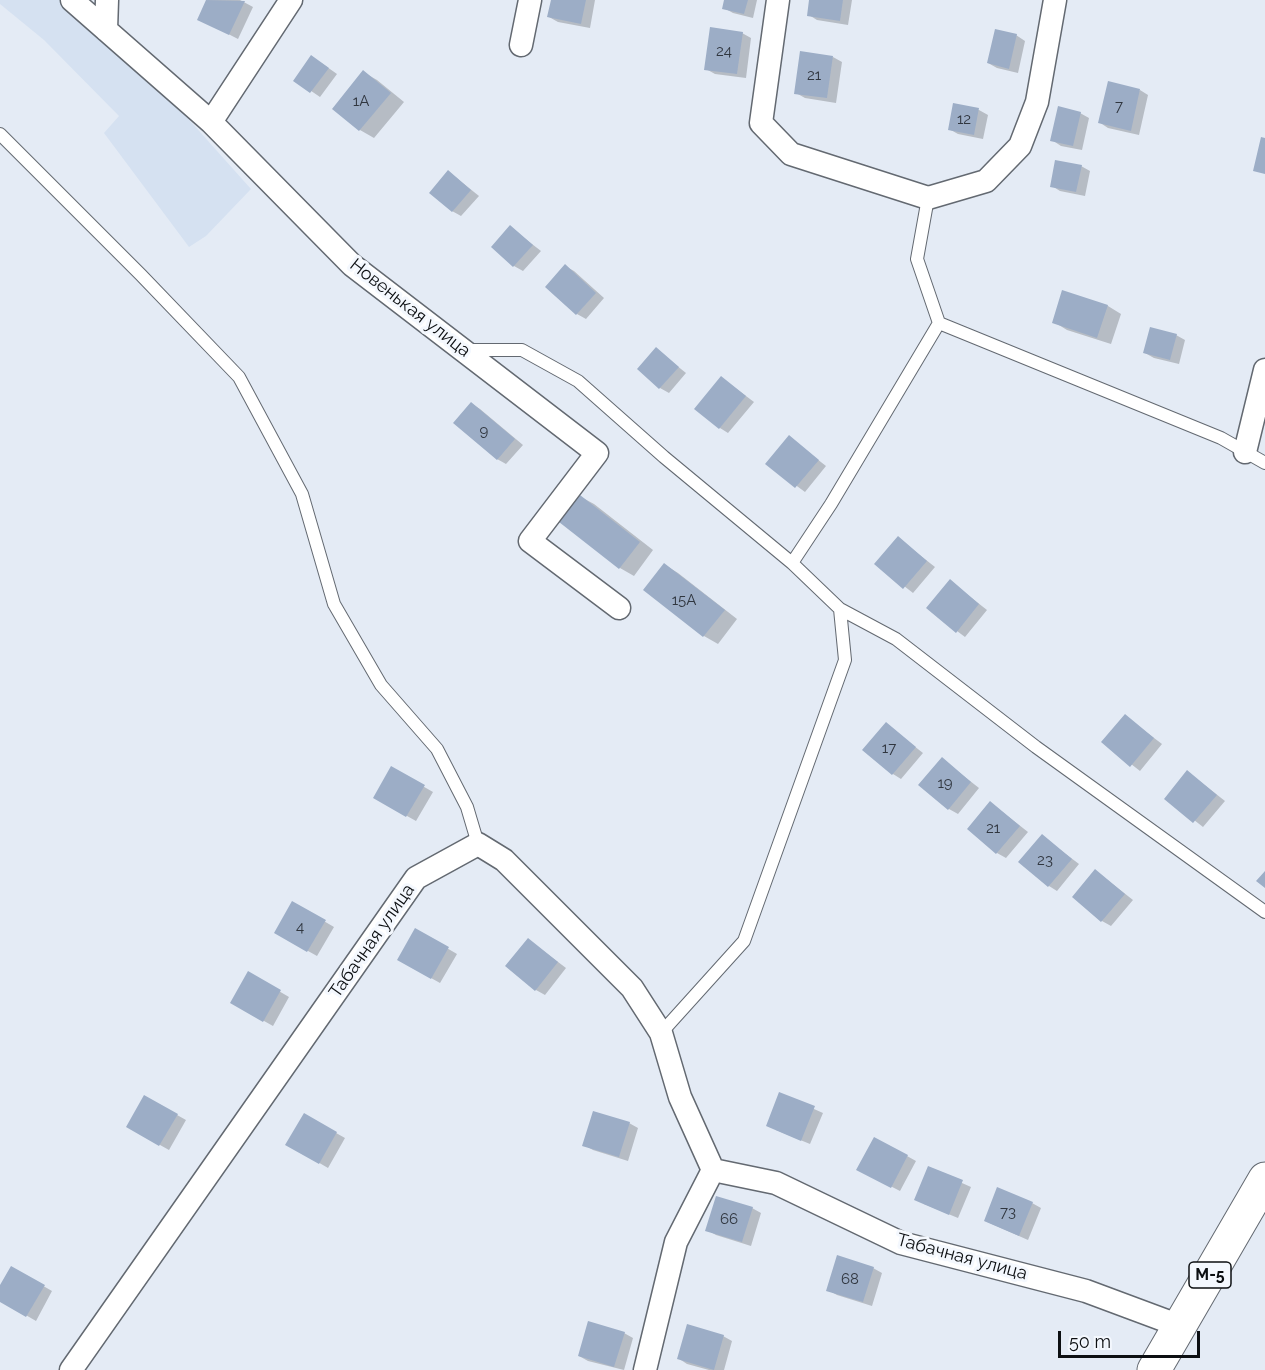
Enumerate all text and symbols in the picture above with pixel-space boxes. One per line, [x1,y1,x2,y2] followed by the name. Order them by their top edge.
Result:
[716,42,732,60] house number: 24
[807,66,821,84] house number: 21
[353,92,369,110] house number: 1А
[1115,97,1123,115] house number: 7
[957,110,971,128] house number: 12
[345,254,475,362] street label: Новенькая улица
[480,422,488,440] house number: 9
[672,591,696,609] house number: 15А
[882,739,896,757] house number: 17
[937,774,953,792] house number: 19
[986,819,1000,837] house number: 21
[1037,851,1053,869] house number: 23
[325,880,419,1002] street label: Табачная улица
[296,918,304,936] house number: 4
[1000,1203,1016,1221] house number: 73
[720,1210,738,1228] house number: 66
[894,1229,1030,1285] street label: Табачная улица
[1189,1262,1231,1288] road number: М-5
[841,1270,859,1288] house number: 68
[1061,1319,1204,1357] scale bar
[1069,1331,1111,1352] text: 50 m

